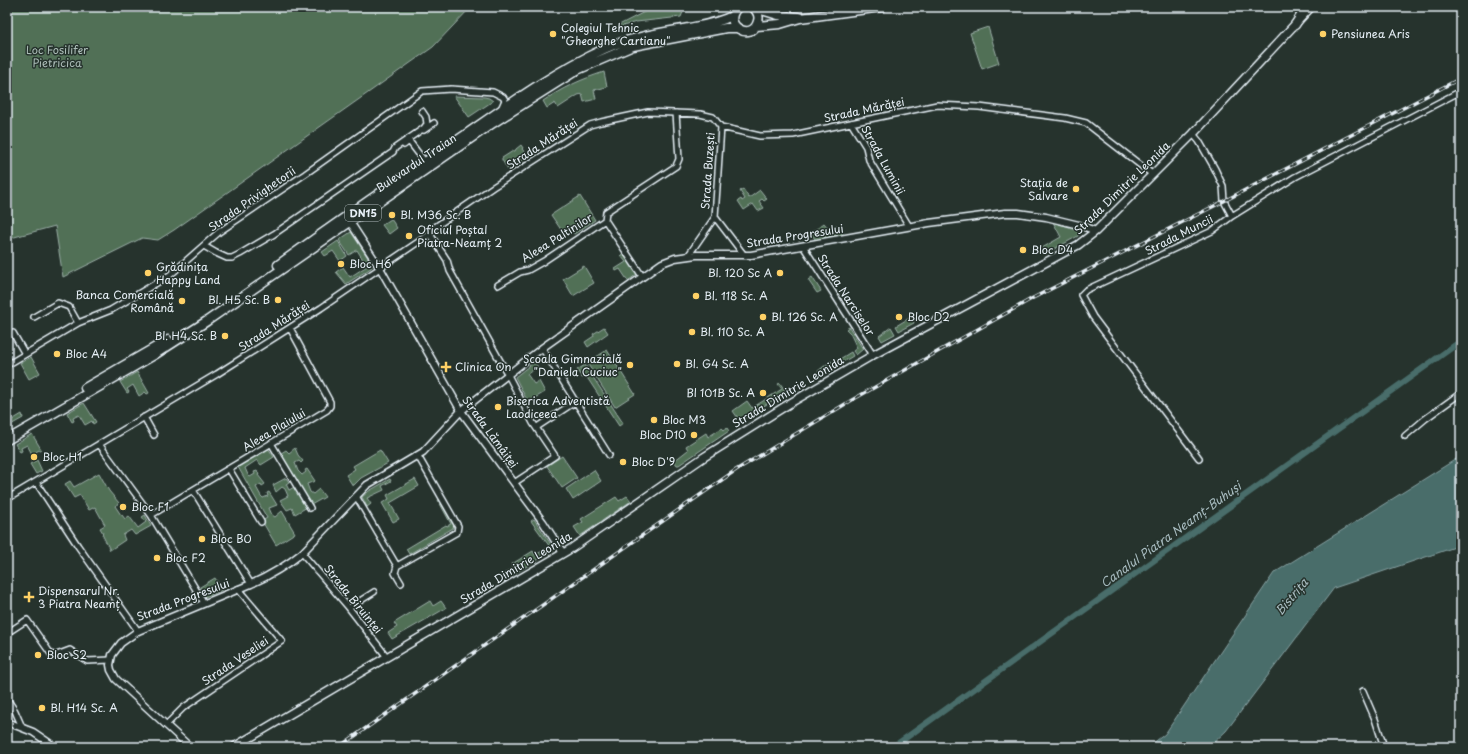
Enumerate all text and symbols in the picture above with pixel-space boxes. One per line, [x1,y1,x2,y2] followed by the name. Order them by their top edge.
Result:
[561,19,671,49] place label: Colegiul Tehnic "Gheorghe Cartianu"
[1331,25,1410,42] place label: Pensiunea Aris
[548,29,558,39] marker: Colegiul Tehnic "Gheorghe Cartianu"
[1318,29,1328,39] marker: Pensiunea Aris
[26,41,89,71] park label: Loc Fosilifer Pietricica
[822,93,906,126] street label: Strada Mărăței
[503,114,581,173] street label: Strada Mărăței
[857,122,910,198] street label: Strada Luminii
[372,129,460,196] street label: Bulevardul Traian
[696,132,719,210] street label: Strada Buzești
[1070,137,1174,238] street label: Strada Dimitrie Leonida
[204,162,299,235] street label: Strada Privighetorii
[1020,174,1068,204] place label: Stația de Salvare
[1071,184,1081,194] marker: Stația de Salvare
[345,205,381,221] road number: DN15
[400,206,471,223] place label: Bl. M36 Sc. B
[518,208,596,266] street label: Aleea Paltinilor
[387,210,397,220] marker: Bl. M36 Sc. B
[1142,210,1216,259] street label: Strada Muncii
[745,219,845,252] street label: Strada Progresului
[417,221,503,251] place label: Oficiul Poștal Piatra-Neamț 2
[404,231,414,241] marker: Oficiul Poștal Piatra-Neamț 2
[1031,241,1073,258] place label: Bloc D4
[1018,245,1028,255] marker: Bloc D4
[814,250,880,340] street label: Strada Narciselor
[349,255,392,272] place label: Bloc H6
[156,258,221,288] place label: Grădinița Happy Land
[336,259,346,269] marker: Bloc H6
[708,264,772,281] place label: Bl. 120 Sc A
[143,268,153,278] marker: Grădinița Happy Land
[775,268,785,278] marker: Bl. 120 Sc A
[75,286,174,316] place label: Banca Comercială Română
[704,287,768,304] place label: Bl. 118 Sc. A
[208,291,270,308] place label: Bl. H5 Sc. B
[691,291,701,301] marker: Bl. 118 Sc. A
[273,295,283,305] marker: Bl. H5 Sc. B
[177,296,187,306] marker: Banca Comercială Română
[235,296,313,355] street label: Strada Mărăței
[771,308,838,325] place label: Bl. 126 Sc. A
[907,308,950,325] place label: Bloc D2
[758,312,768,322] marker: Bl. 126 Sc. A
[894,312,904,322] marker: Bloc D2
[700,323,765,340] place label: Bl. 110 Sc. A
[155,327,217,344] place label: Bl. H4 Sc. B
[687,327,697,337] marker: Bl. 110 Sc. A
[220,331,230,341] marker: Bl. H4 Sc. B
[65,345,107,362] place label: Bloc A4
[52,349,62,359] marker: Bloc A4
[523,350,622,380] place label: Școala Gimnazială "Daniela Cuciuc"
[729,351,847,432] street label: Strada Dimitrie Leonida
[685,355,749,372] place label: Bl. G4 Sc. A
[455,358,511,375] place label: Clinica On
[672,359,682,369] marker: Bl. G4 Sc. A
[625,360,635,370] marker: Școala Gimnazială "Daniela Cuciuc"
[440,361,452,373] marker: Clinica On
[686,384,756,401] place label: Bl 101B Sc. A
[758,388,768,398] marker: Bl 101B Sc. A
[458,392,522,471] street label: Strada Lămâiței
[506,392,611,422] place label: Biserica Adventistă Laodiceea
[493,402,503,412] marker: Biserica Adventistă Laodiceea
[239,404,308,455] street label: Aleea Plaiului
[662,411,706,428] place label: Bloc M3
[649,415,659,425] marker: Bloc M3
[639,426,686,443] place label: Bloc D10
[689,430,699,440] marker: Bloc D10
[42,448,82,465] place label: Bloc H1
[29,452,39,462] marker: Bloc H1
[631,453,675,470] place label: Bloc D'9
[618,457,628,467] marker: Bloc D'9
[1096,476,1246,591] water label: Canalul Piatra Neamț-Buhuși
[131,498,169,515] place label: Bloc F1
[118,502,128,512] marker: Bloc F1
[457,527,575,608] street label: Strada Dimitrie Leonida
[210,530,252,547] place label: Bloc B0
[197,534,207,544] marker: Bloc B0
[165,549,206,566] place label: Bloc F2
[152,553,162,563] marker: Bloc F2
[320,560,387,637] street label: Strada Biruinței
[134,574,232,625] street label: Strada Progresului
[1270,574,1312,619] water label: Bistrița
[38,582,120,612] place label: Dispensarul Nr. 3 Piatra Neamț
[23,591,35,603] marker: Dispensarul Nr. 3 Piatra Neamț
[198,632,272,689] street label: Strada Veseliei
[46,646,87,663] place label: Bloc S2
[33,650,43,660] marker: Bloc S2
[50,699,118,716] place label: Bl. H14 Sc. A
[37,703,47,713] marker: Bl. H14 Sc. A

